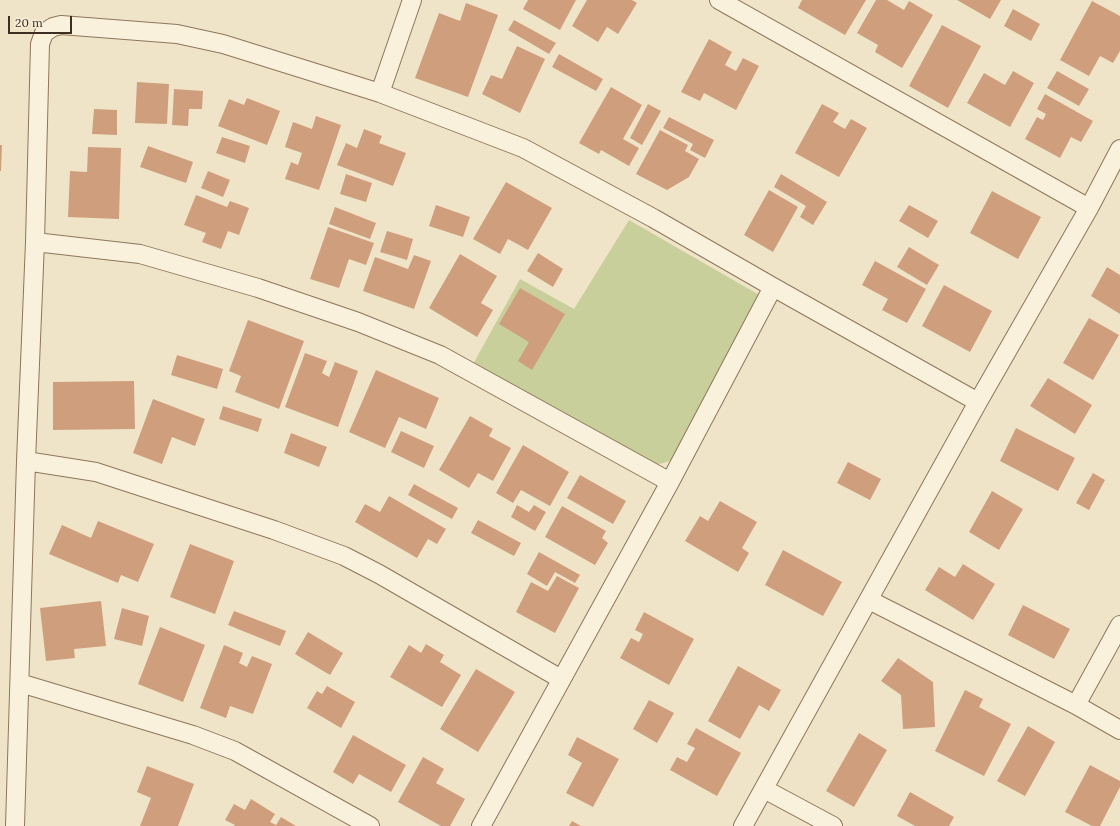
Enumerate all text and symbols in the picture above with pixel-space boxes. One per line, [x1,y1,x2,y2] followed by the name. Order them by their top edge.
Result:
[10,8,74,34] scale bar
[15,15,43,30] text: 20 m

